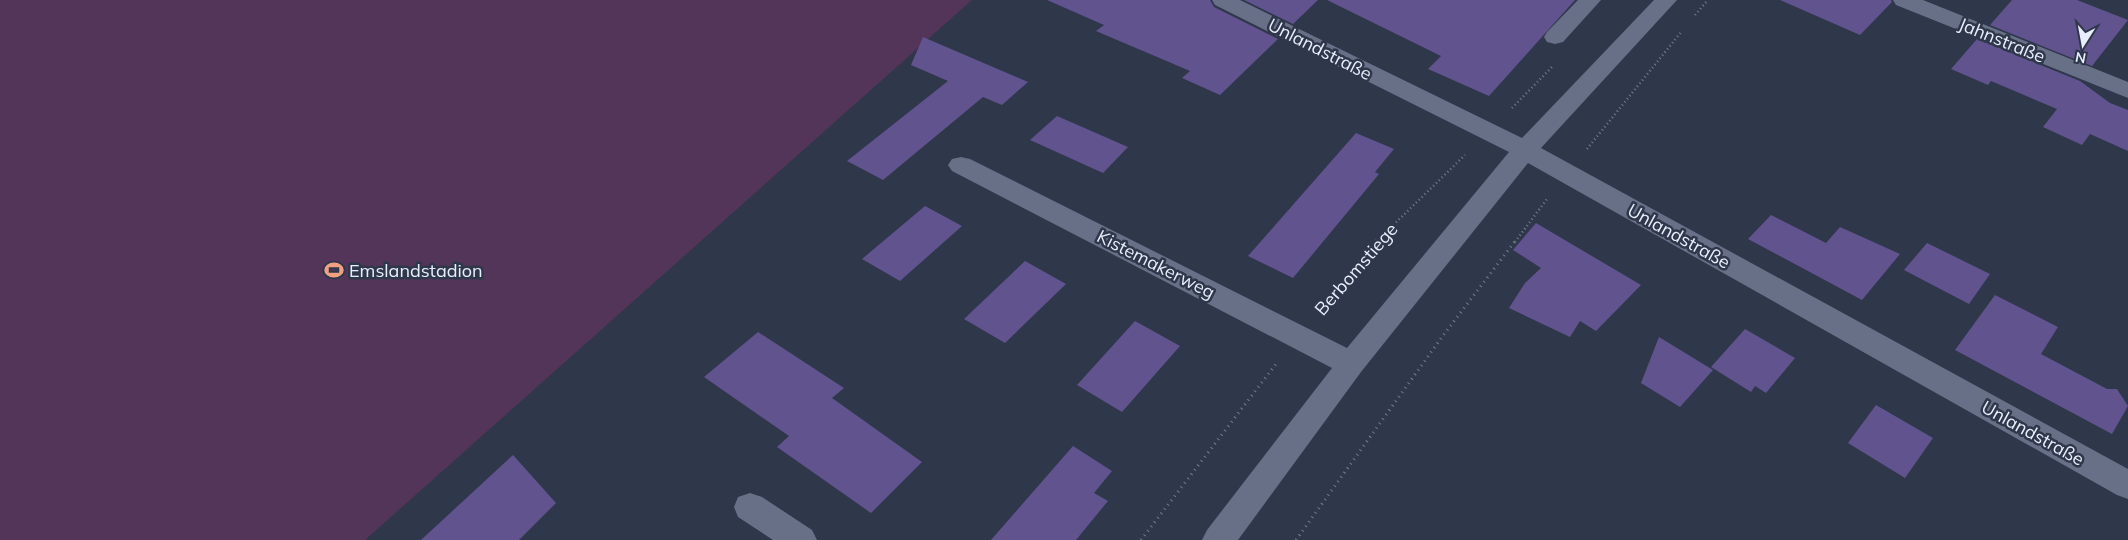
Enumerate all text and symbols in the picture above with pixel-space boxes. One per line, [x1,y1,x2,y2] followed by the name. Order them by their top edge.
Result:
[1955,12,2049,68] street label: Jahnstraße
[1264,13,1376,85] street label: Unlandstraße
[2058,20,2108,70] north arrow
[2074,48,2087,68] text: N
[1624,198,1734,274] street label: Unlandstraße
[1309,218,1403,320] street label: Berbomstiege
[1093,224,1219,304] street label: Kistemakerweg
[323,259,345,281] sports icon: Emslandstadion
[349,259,483,282] place label: Emslandstadion
[1978,395,2088,471] street label: Unlandstraße

